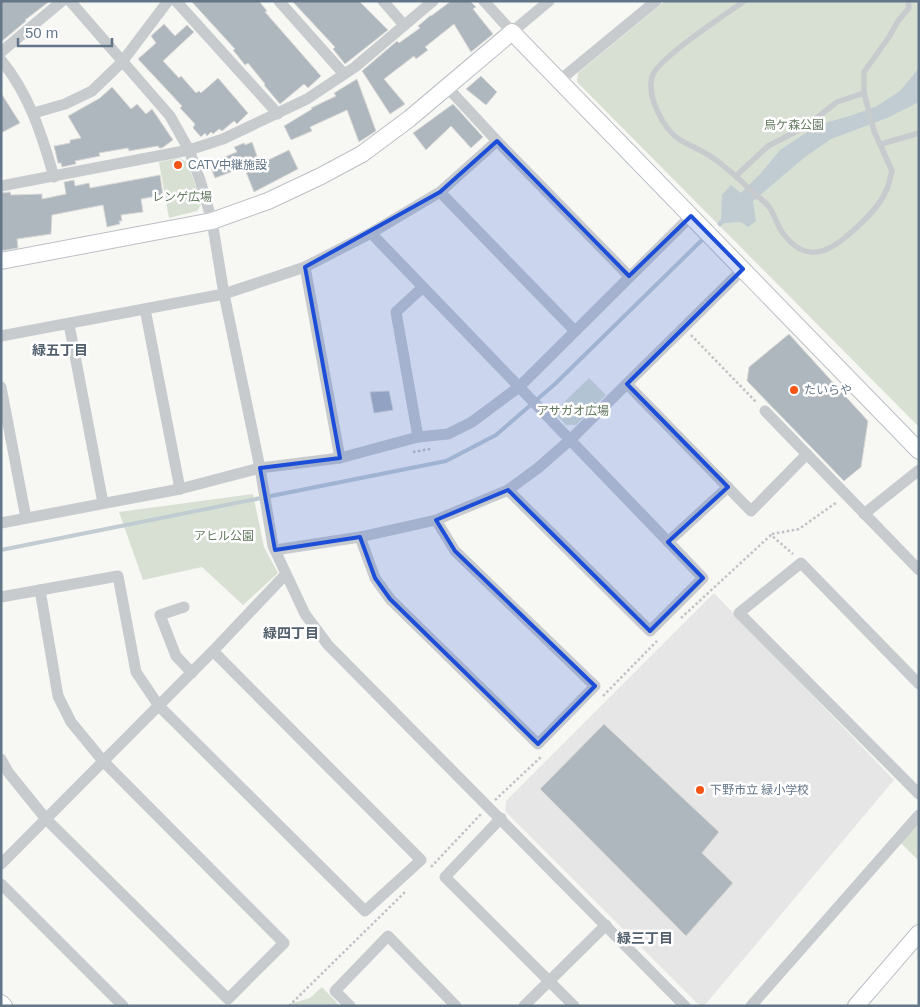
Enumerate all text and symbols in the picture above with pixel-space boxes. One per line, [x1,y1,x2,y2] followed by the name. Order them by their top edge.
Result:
[18,15,111,47] scale bar
[25,24,58,41] text: 50 m
[764,118,824,132] park label: 烏ケ森公園
[188,158,267,172] place label: CATV中継施設
[172,159,184,171] marker: CATV中継施設
[152,190,212,204] park label: レンゲ広場
[32,342,88,358] district label: 緑五丁目
[804,383,852,397] place label: たいらや
[788,384,800,396] marker: たいらや
[537,404,609,418] park label: アサガオ広場
[194,529,254,543] park label: アヒル公園
[263,625,319,641] district label: 緑四丁目
[710,783,809,797] place label: 下野市立 緑小学校
[694,784,706,796] marker: 下野市立 緑小学校
[617,930,673,946] district label: 緑三丁目

